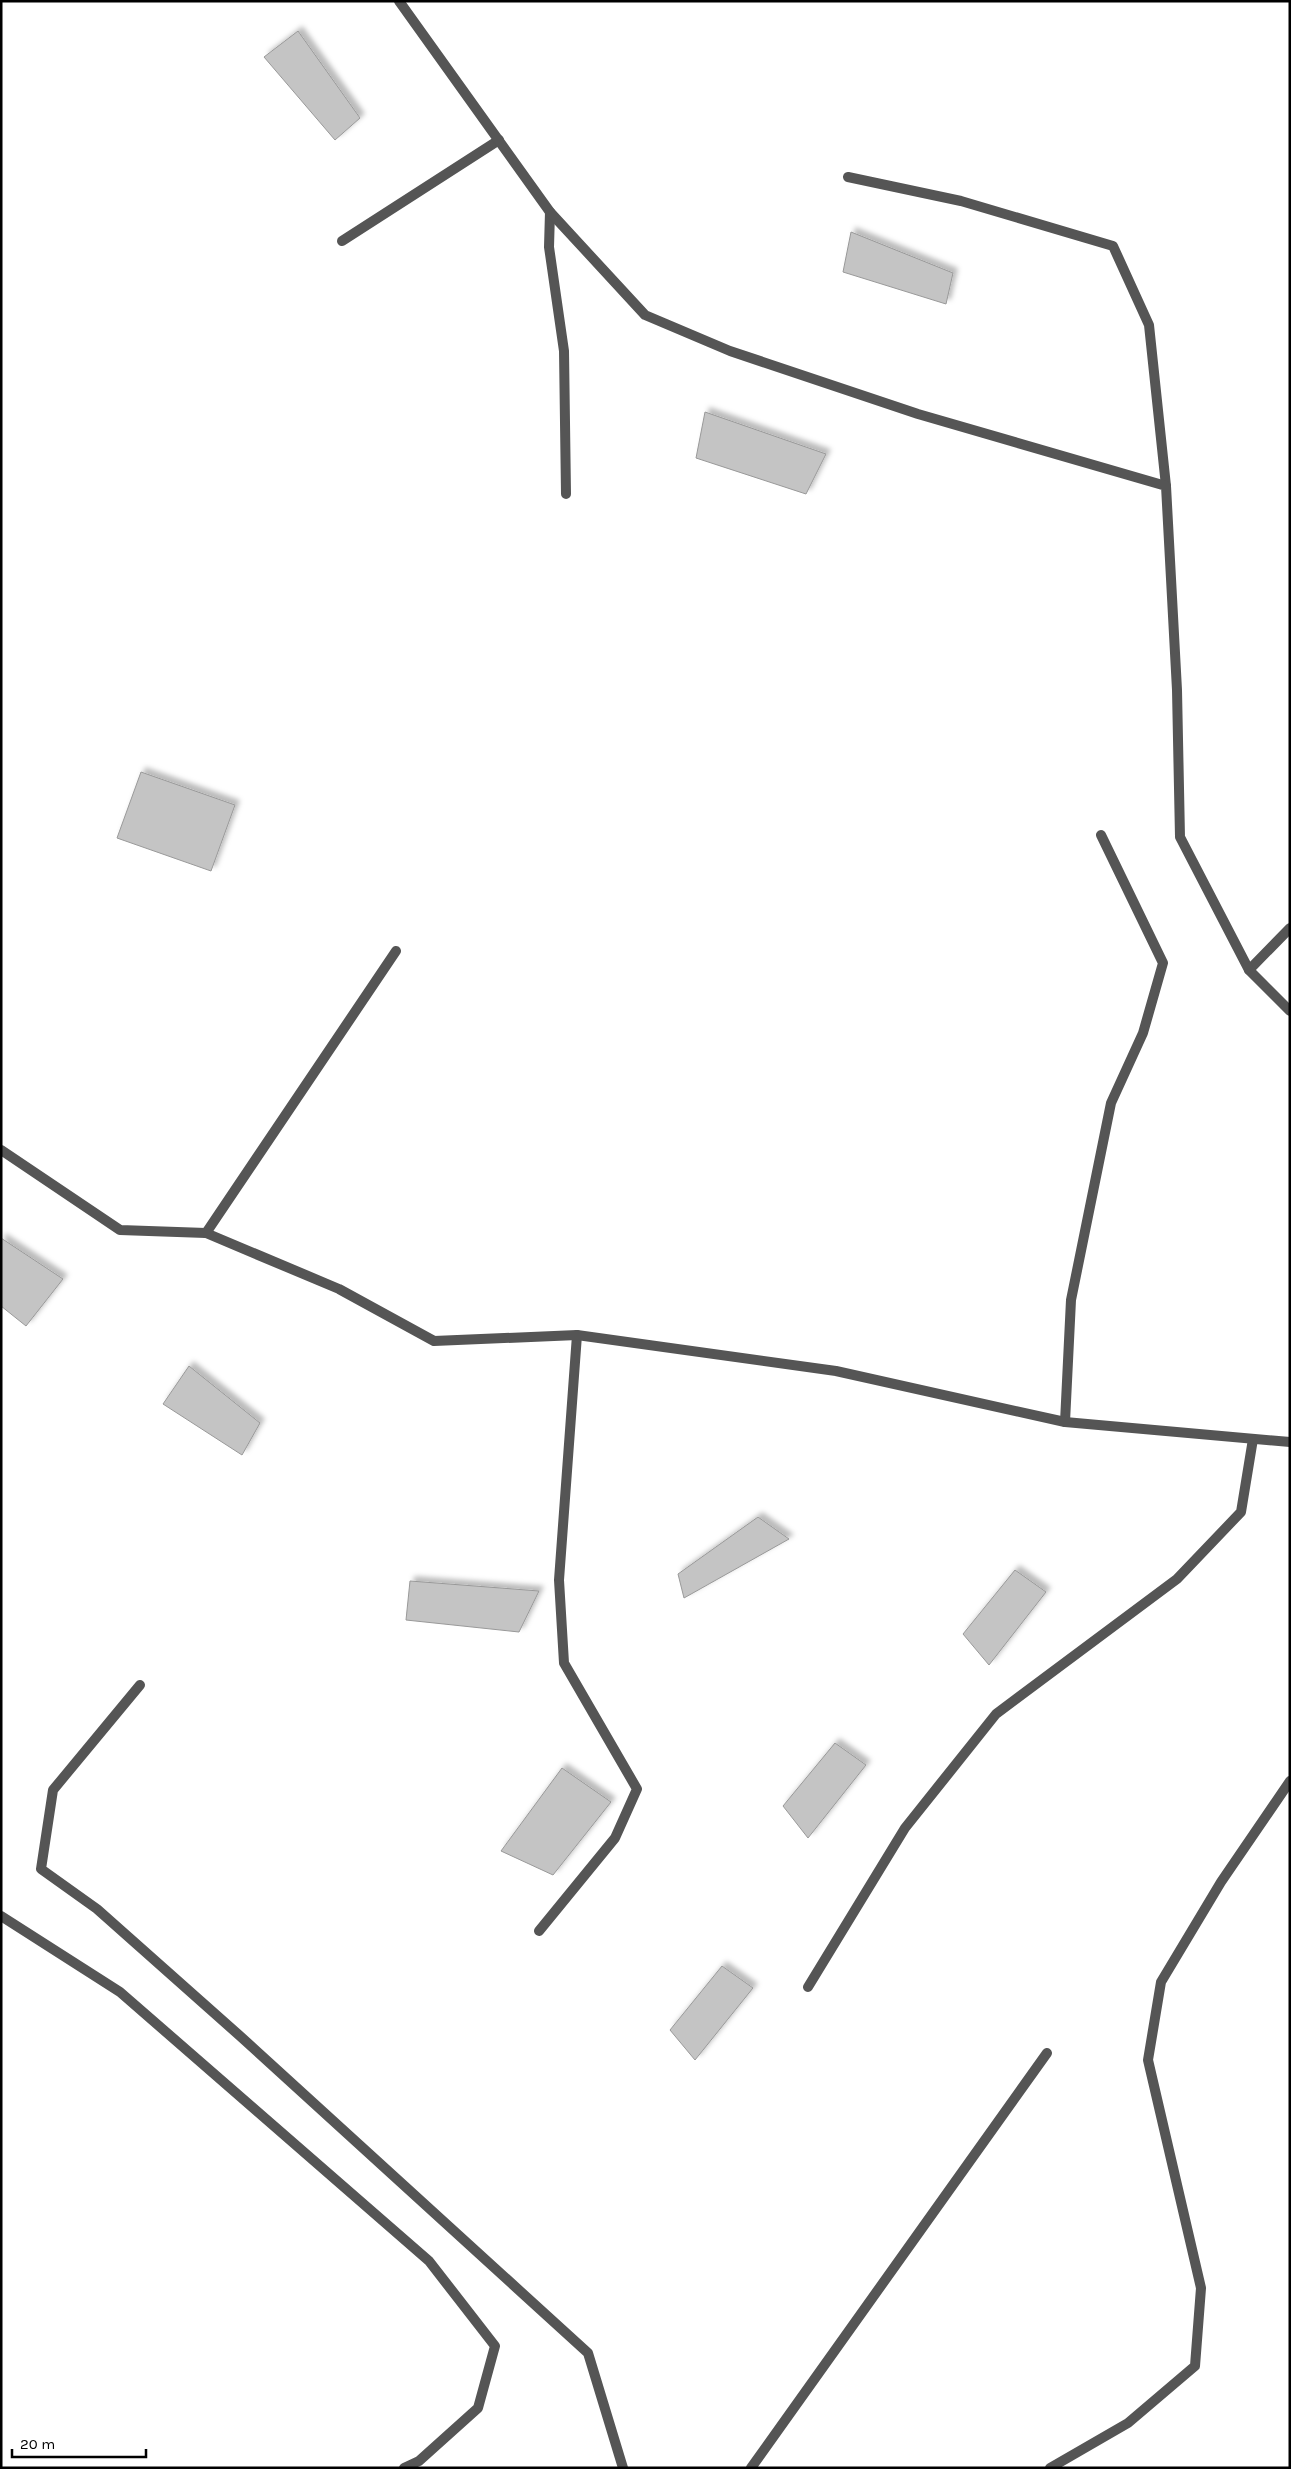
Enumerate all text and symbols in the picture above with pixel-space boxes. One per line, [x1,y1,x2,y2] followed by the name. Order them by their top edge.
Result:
[12,2426,146,2458] scale bar
[20,2435,55,2453] text: 20 m

